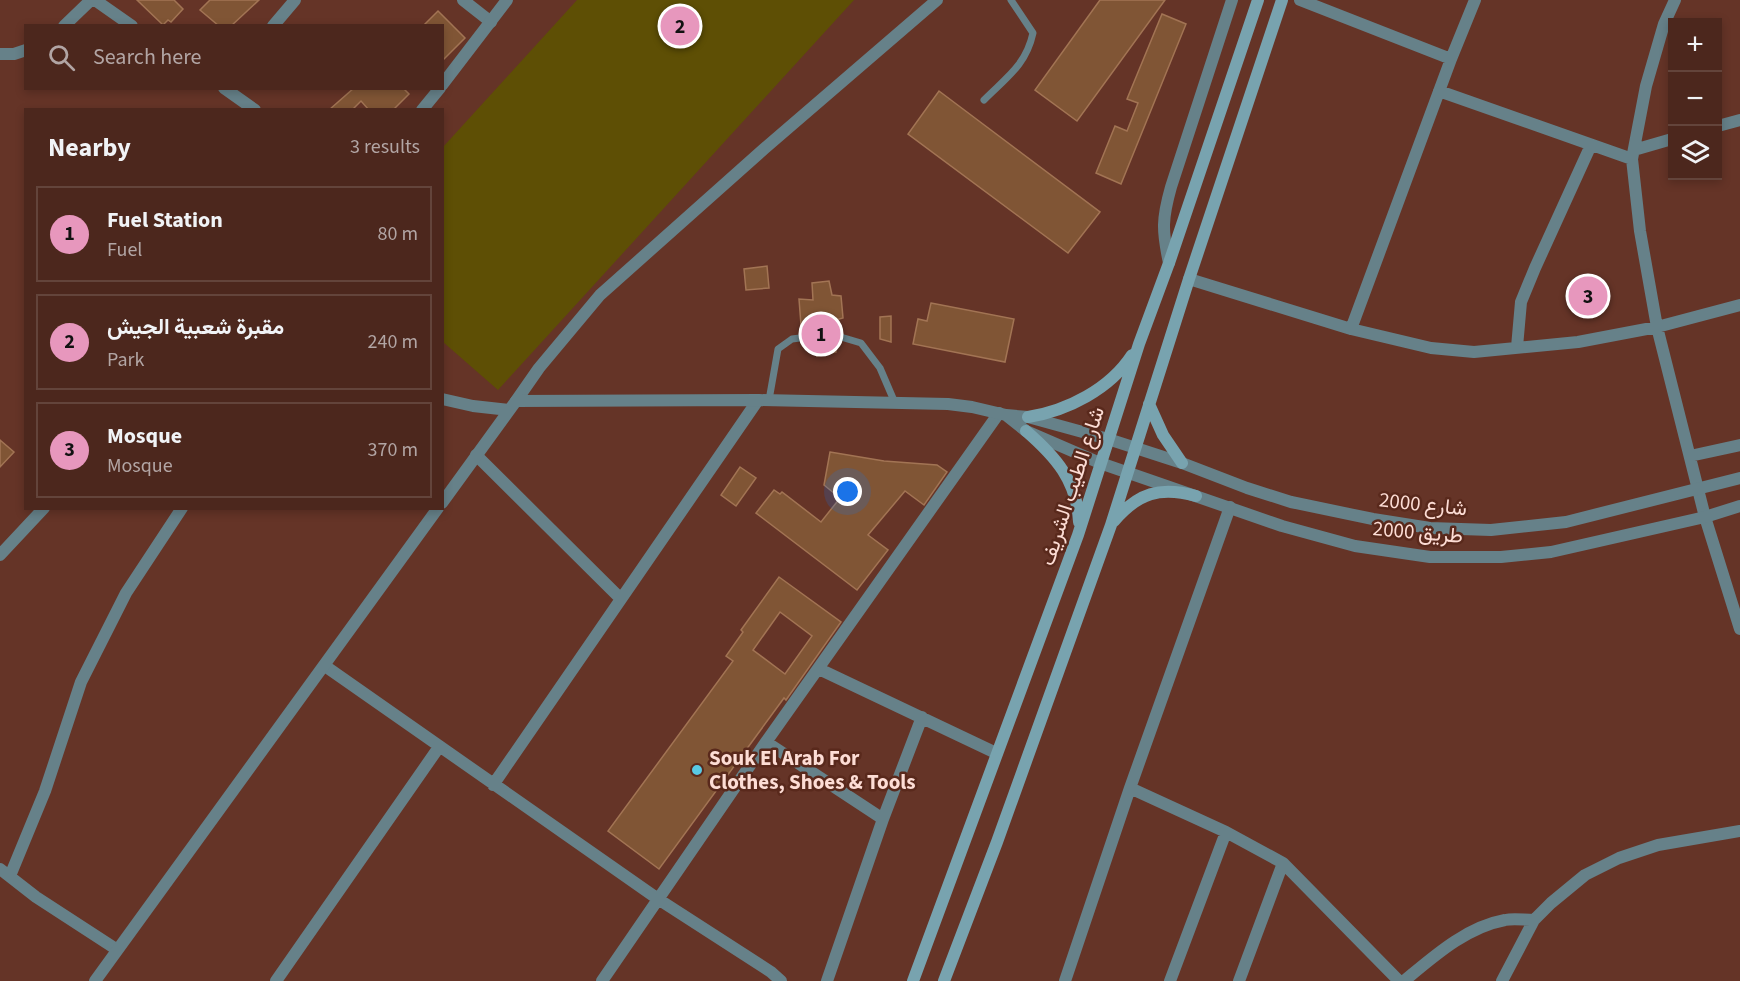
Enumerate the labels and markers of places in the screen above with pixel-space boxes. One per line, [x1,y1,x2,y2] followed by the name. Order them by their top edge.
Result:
[660,3,700,48] pin: 2
[1568,274,1608,318] pin: 3
[802,312,840,356] pin: 1
[709,743,916,797] place label: Souk El Arab For Clothes, Shoes & Tools
[690,763,704,777] marker: Souk El Arab For Clothes, Shoes & Tools

